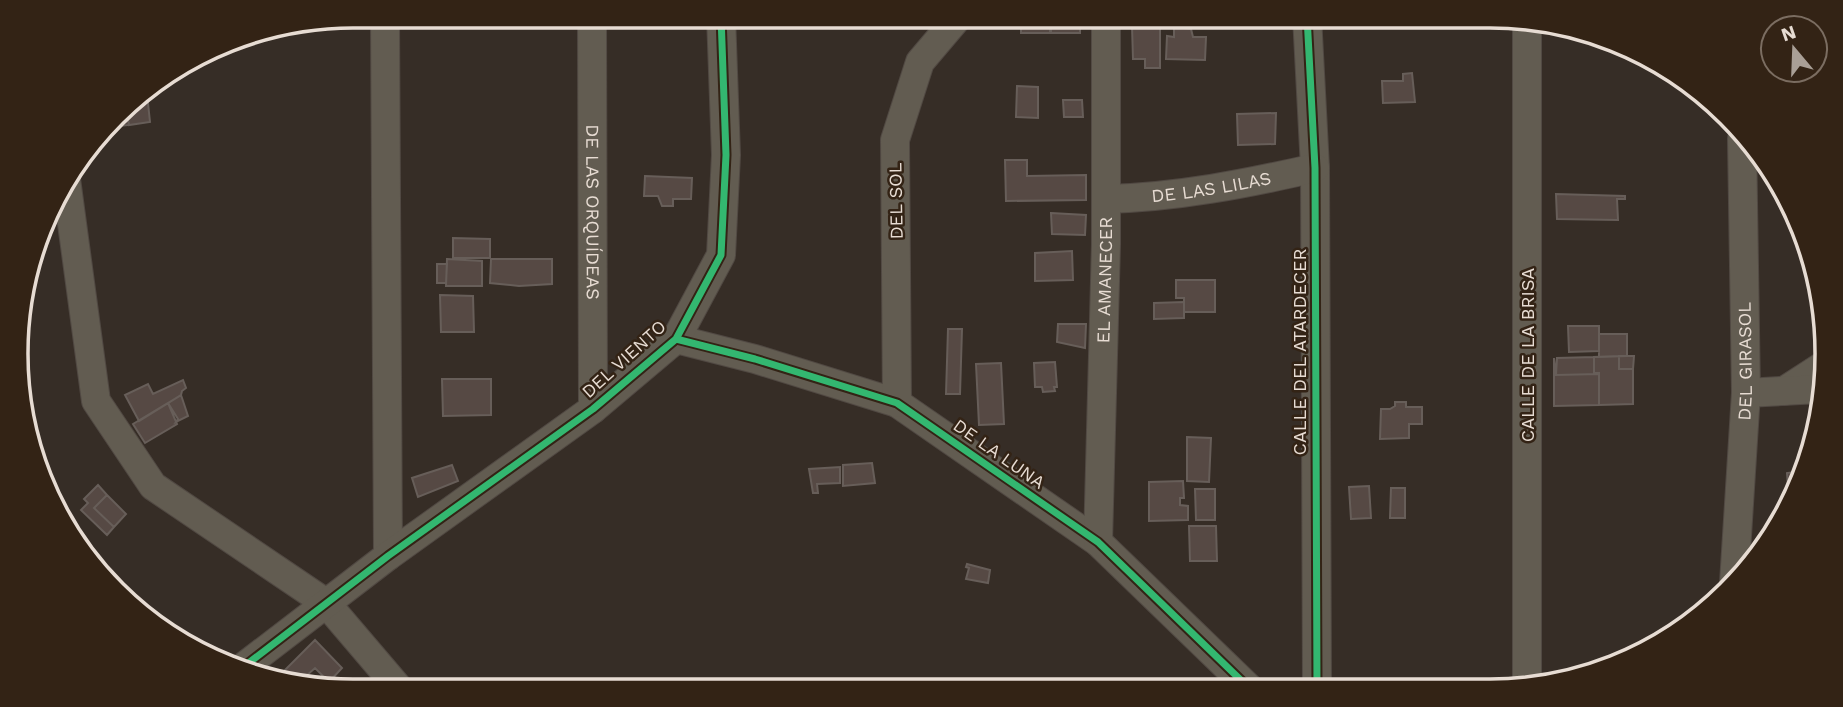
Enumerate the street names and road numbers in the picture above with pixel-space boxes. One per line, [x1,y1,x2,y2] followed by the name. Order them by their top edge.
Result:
[582,124,604,300] street label: DE LAS ORQUÍDEAS
[884,162,907,240] street label: DEL SOL
[1150,167,1273,206] street label: DE LAS LILAS
[1092,217,1116,344] street label: EL AMANECER
[1289,249,1310,455] street label: CALLE DEL ATARDECER
[1517,268,1538,442] street label: CALLE DE LA BRISA
[1733,302,1756,421] street label: DEL GIRASOL
[577,315,670,402] street label: DEL VIENTO
[949,414,1049,493] street label: DE LA LUNA

